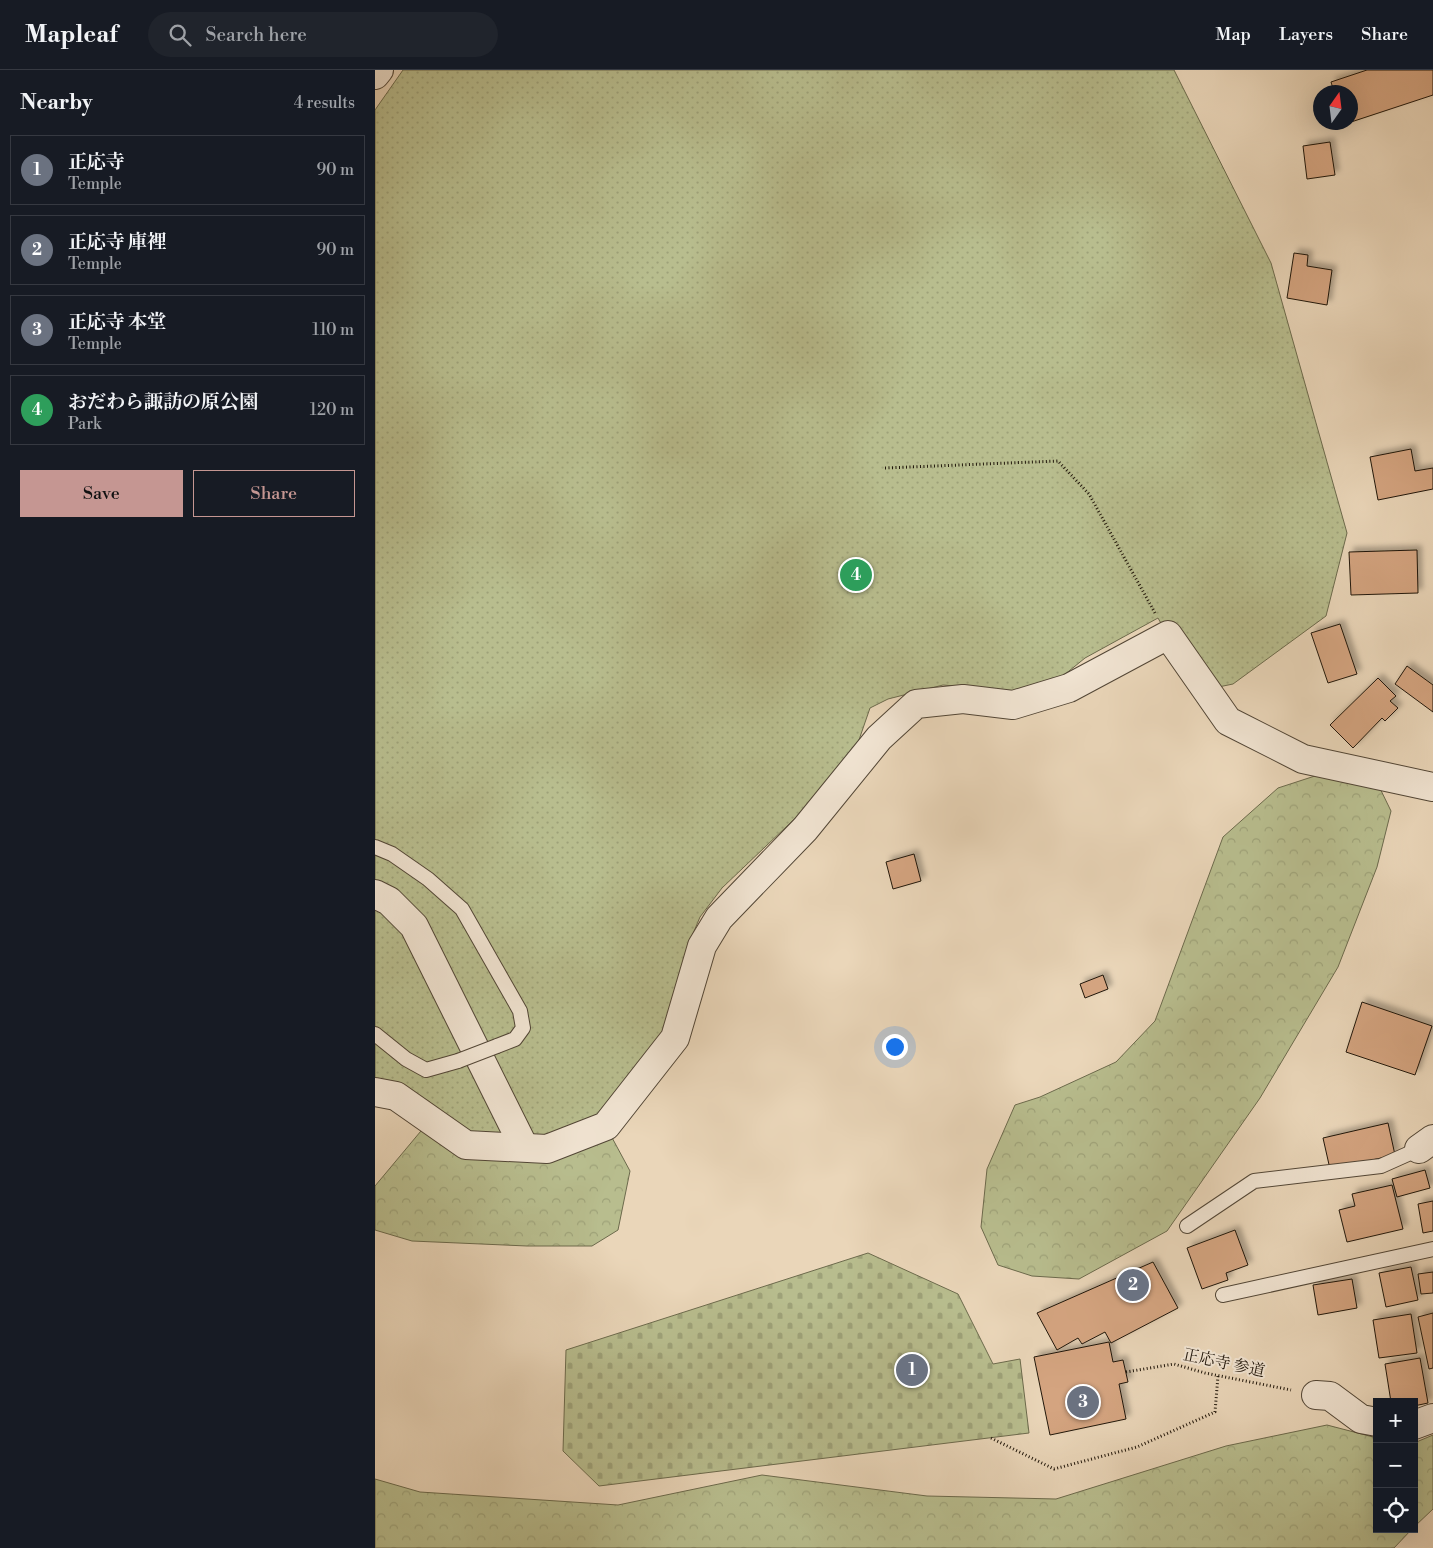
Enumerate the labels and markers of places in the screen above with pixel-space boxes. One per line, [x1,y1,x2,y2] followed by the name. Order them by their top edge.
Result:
[840,556,872,594] pin: 4
[1117,1266,1149,1304] pin: 2
[896,1351,928,1389] pin: 1
[1067,1383,1099,1421] pin: 3

